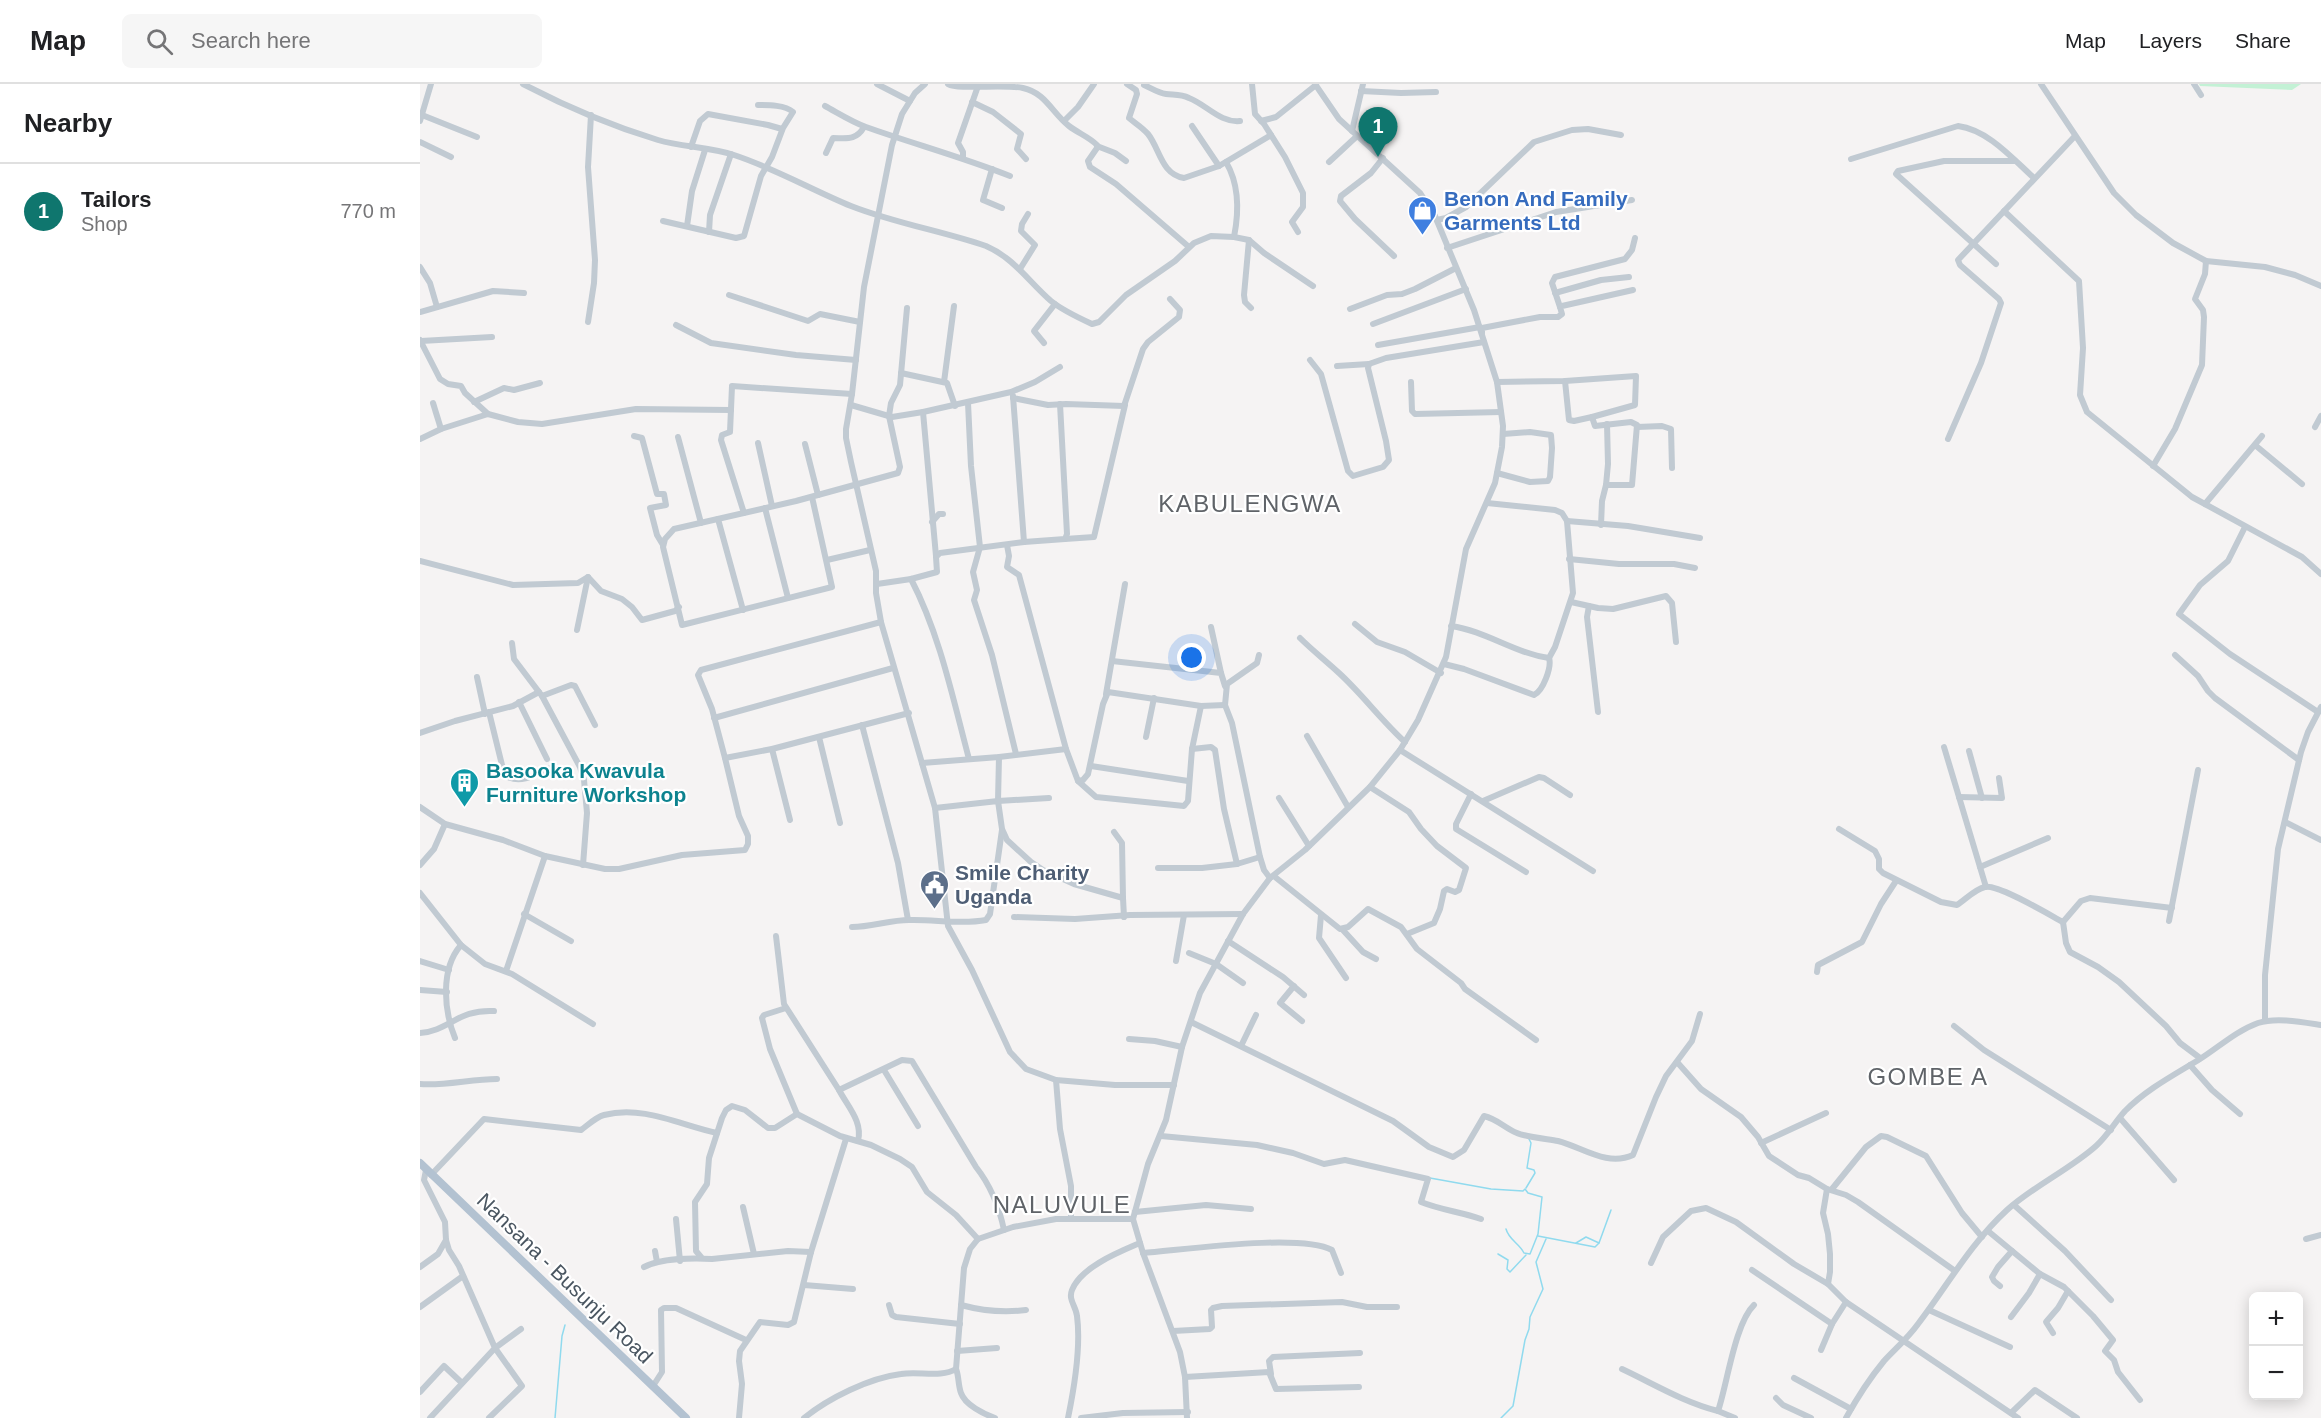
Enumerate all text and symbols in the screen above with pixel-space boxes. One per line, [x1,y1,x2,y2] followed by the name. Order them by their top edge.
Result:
[122,14,542,68] search box
[30,25,86,56] text: Map
[143,25,176,58] icon: search
[191,28,311,53] text: Search here
[2065,29,2106,52] text: Map
[2139,29,2202,52] text: Layers
[2235,29,2291,52] text: Share
[1358,107,1398,157] pin: 1
[24,108,112,138] text: Nearby
[81,187,152,212] text: Tailors
[1444,187,1628,234] place label: Benon And Family Garments Ltd
[1407,194,1439,236] shop icon: Benon And Family Garments Ltd
[38,200,49,222] text: 1
[340,200,396,222] text: 770 m
[81,213,128,235] text: Shop
[1158,490,1342,517] district label: KABULENGWA
[1177,643,1206,672] your location
[486,759,686,806] place label: Basooka Kwavula Furniture Workshop
[449,766,481,808] building icon: Basooka Kwavula Furniture Workshop
[955,861,1090,908] place label: Smile Charity Uganda
[918,868,950,910] public building icon: Smile Charity Uganda
[1867,1063,1989,1090] district label: GOMBE A
[473,1188,657,1368] street label: Nansana - Busunju Road
[993,1191,1131,1218] district label: NALUVULE
[2249,1292,2303,1400] map controls
[2249,1292,2303,1346] button: +
[2249,1346,2303,1400] button: −

